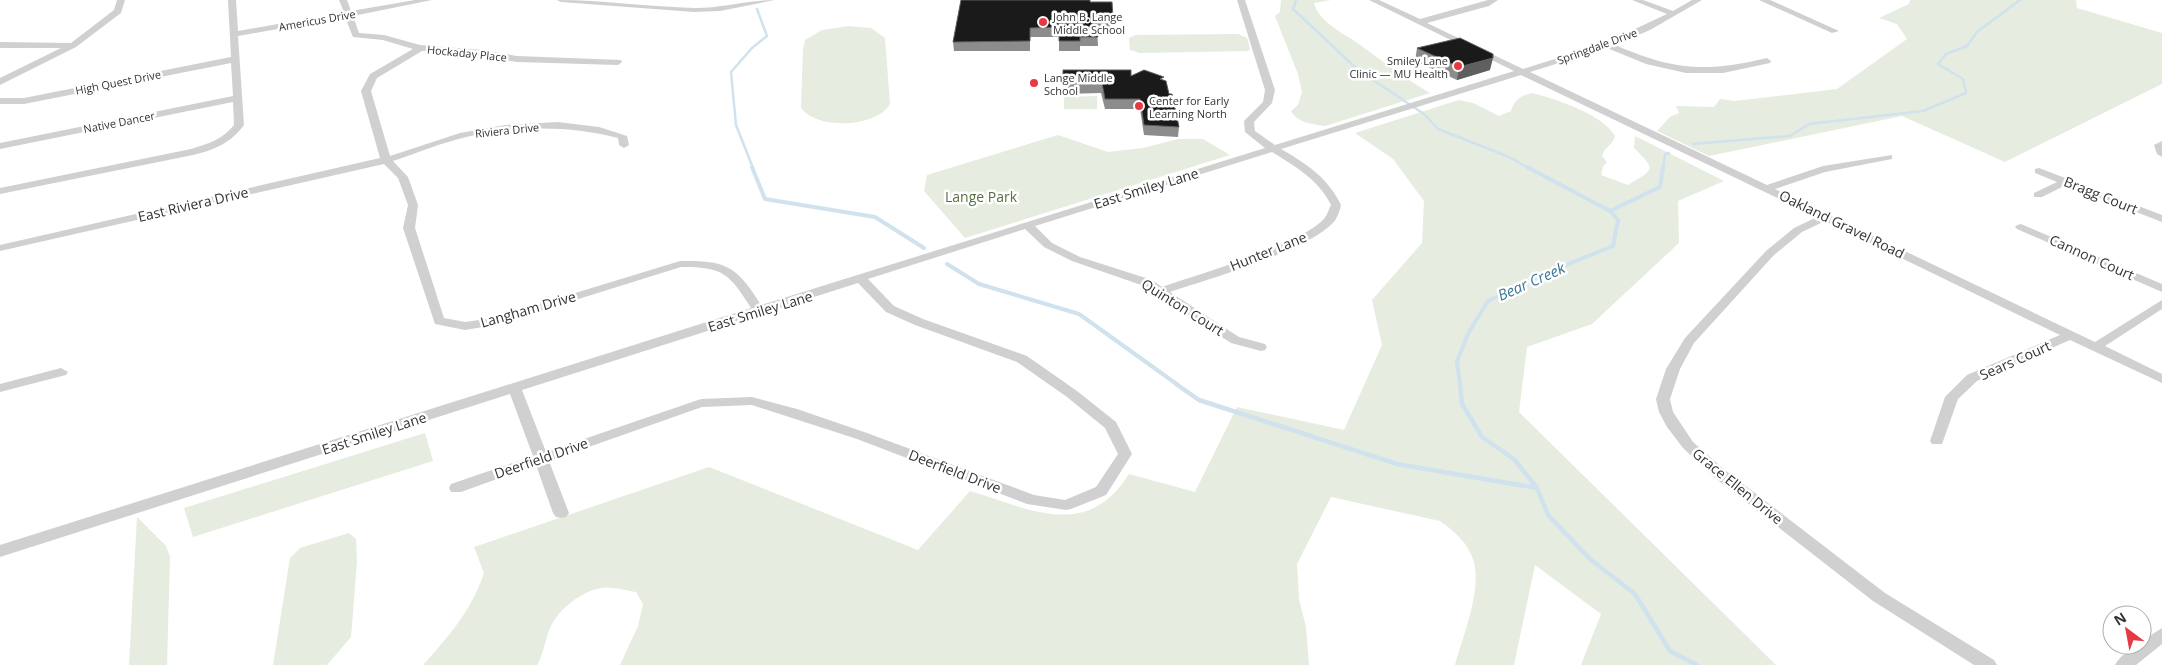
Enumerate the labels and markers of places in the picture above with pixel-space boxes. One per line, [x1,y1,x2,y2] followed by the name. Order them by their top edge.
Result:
[1052,9,1125,37] place label: John B. Lange Middle School
[1037,16,1049,28] marker: John B. Lange Middle School
[1349,53,1448,81] place label: Smiley Lane Clinic — MU Health
[1452,60,1464,72] marker: Smiley Lane Clinic — MU Health
[1044,70,1113,98] place label: Lange Middle School
[1028,77,1040,89] marker: Lange Middle School
[1149,93,1229,121] place label: Center for Early Learning North
[1133,100,1145,112] marker: Center for Early Learning North

